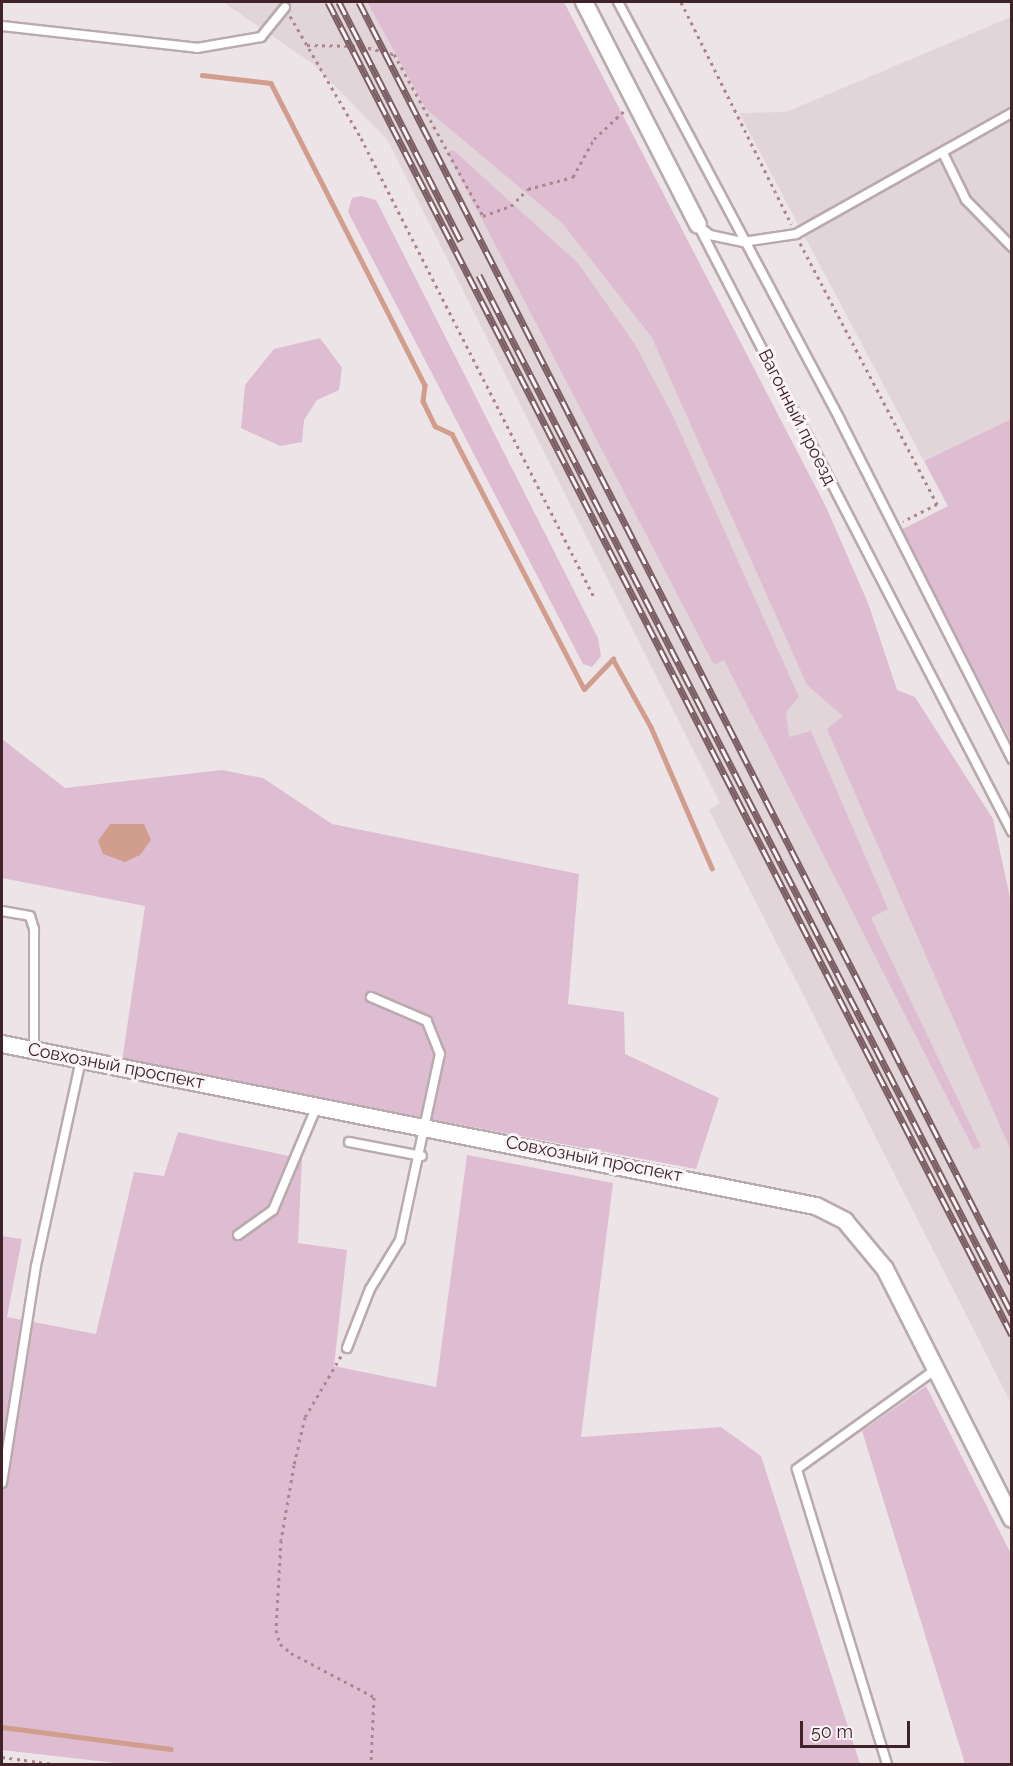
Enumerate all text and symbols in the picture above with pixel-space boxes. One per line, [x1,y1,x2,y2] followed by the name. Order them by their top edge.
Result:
[753,345,841,489] street label: Вагонный проезд
[26,1038,206,1094] street label: Совхозный проспект
[504,1131,684,1187] street label: Совхозный проспект
[803,1709,912,1747] scale bar
[811,1721,853,1742] text: 50 m

